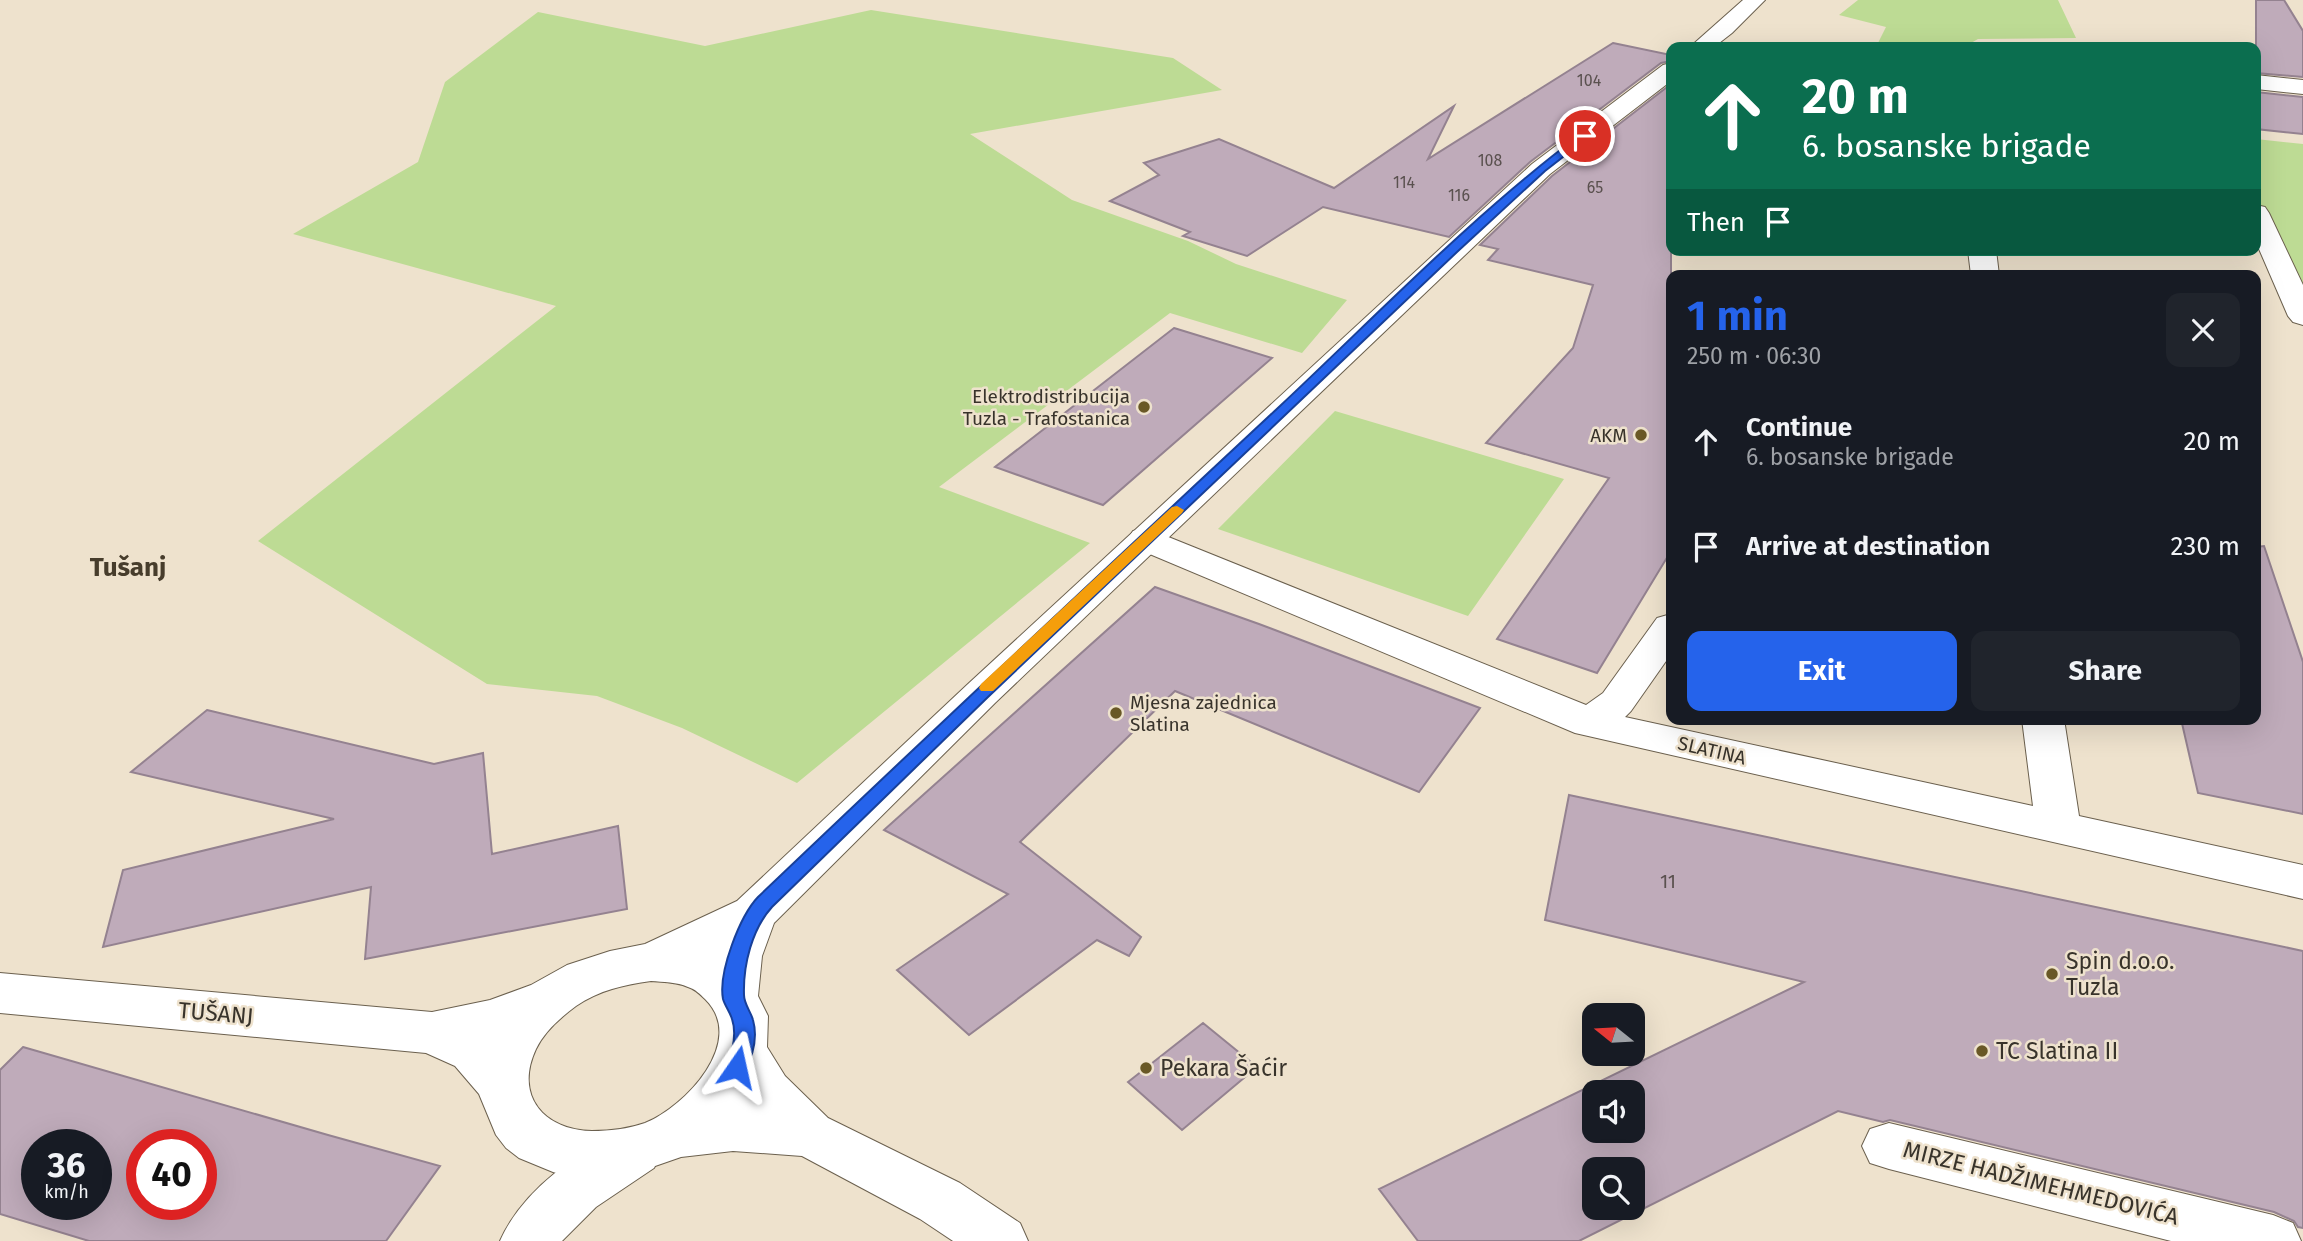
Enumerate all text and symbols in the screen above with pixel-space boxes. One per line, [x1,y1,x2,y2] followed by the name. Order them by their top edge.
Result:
[1802,67,1909,126] text: 20 m
[1687,70,1778,161] icon: ahead
[1577,71,1602,90] house number: 104
[1555,106,1615,166] pin
[1566,117,1604,155] icon: arrive
[1802,127,2091,165] text: 6. bosanske brigade
[1478,151,1503,170] house number: 108
[1393,173,1416,192] house number: 114
[1587,178,1603,197] house number: 65
[1448,186,1470,205] house number: 116
[1759,203,1797,241] icon: arrive
[1687,207,1745,238] text: Then
[1687,291,1788,341] text: 1 min
[2166,293,2240,367] button: close
[1687,342,1821,370] text: 250 m · 06:30
[963,385,1130,430] place label: Elektrodistribucija Tuzla - Trafostanica
[1136,399,1152,415] marker: Elektrodistribucija Tuzla - Trafostanica
[1746,412,1852,443] text: Continue
[1687,423,1725,461] icon: ahead
[1590,424,1627,447] place label: AKM
[2183,426,2240,457] text: 20 m
[1633,427,1649,443] marker: AKM
[1746,443,1954,471] text: 6. bosanske brigade
[1687,528,1725,566] icon: arrive
[1746,531,1990,562] text: Arrive at destination
[2171,531,2240,562] text: 230 m
[90,552,166,583] district label: Tušanj
[1687,631,1957,711] button: Exit
[1971,631,2240,711] button: Share
[1130,691,1277,736] place label: Mjesna zajednica Slatina
[1108,705,1124,721] marker: Mjesna zajednica Slatina
[1676,732,1748,769] street label: SLATINA
[1660,870,1676,893] house number: 11
[2066,947,2175,1001] place label: Spin d.o.o. Tuzla
[2044,966,2060,982] marker: Spin d.o.o. Tuzla
[177,995,255,1030] street label: TUŠANJ
[1582,1003,1645,1066] north arrow
[1582,1003,1645,1220] map controls
[700,1030,774,1104] position arrow
[1996,1037,2118,1065] place label: TC Slatina II
[1974,1043,1990,1059] marker: TC Slatina II
[1160,1053,1287,1082] place label: Pekara Šaćir
[1138,1060,1154,1076] marker: Pekara Šaćir
[1582,1080,1645,1143] button: sound
[126,1129,217,1220] speed limit sign: 40
[1900,1134,2183,1231] street label: MIRZE HADŽIMEHMEDOVIĆA
[48,1144,85,1186] text: 36
[1582,1157,1645,1220] button: search
[44,1181,89,1203] text: km/h

